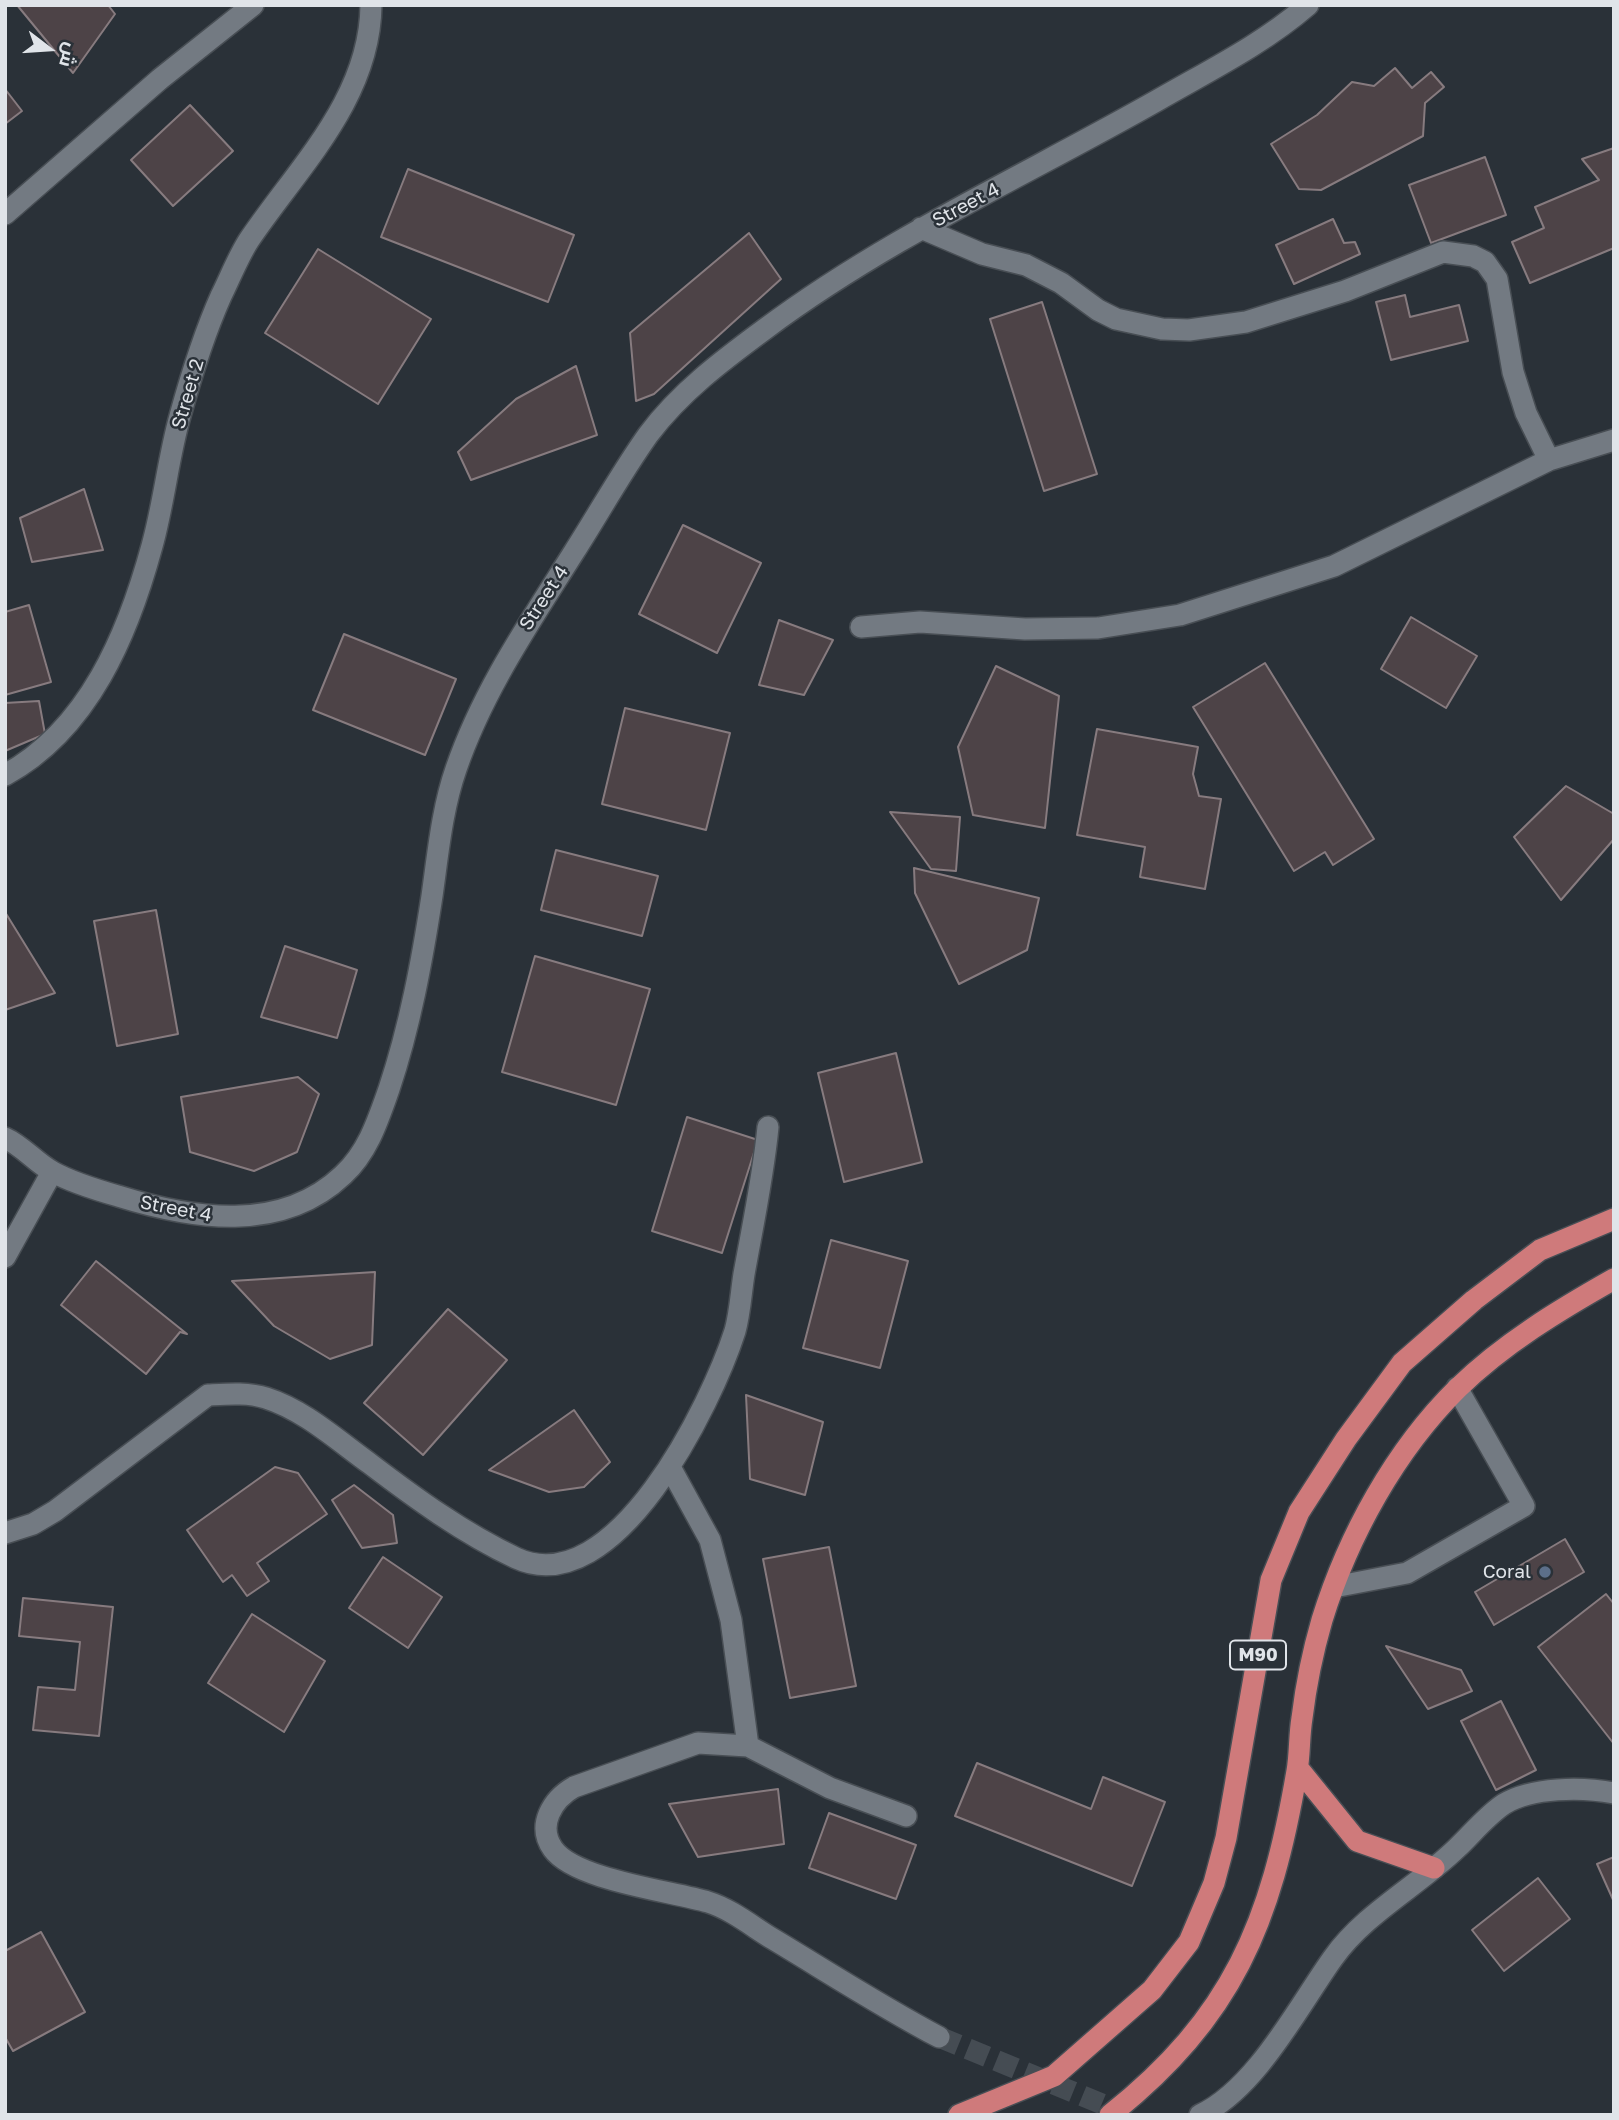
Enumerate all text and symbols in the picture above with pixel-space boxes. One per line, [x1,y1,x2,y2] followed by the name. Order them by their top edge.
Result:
[14,14,84,84] north arrow
[55,40,84,70] text: ش
[929,178,1003,232] street label: Street 4
[167,356,209,432] street label: Street 2
[515,561,573,635] street label: Street 4
[138,1191,214,1227] street label: Street 4
[1483,1561,1531,1583] place label: Coral
[1537,1564,1553,1580] marker: Coral
[1230,1640,1286,1670] road number: M90

